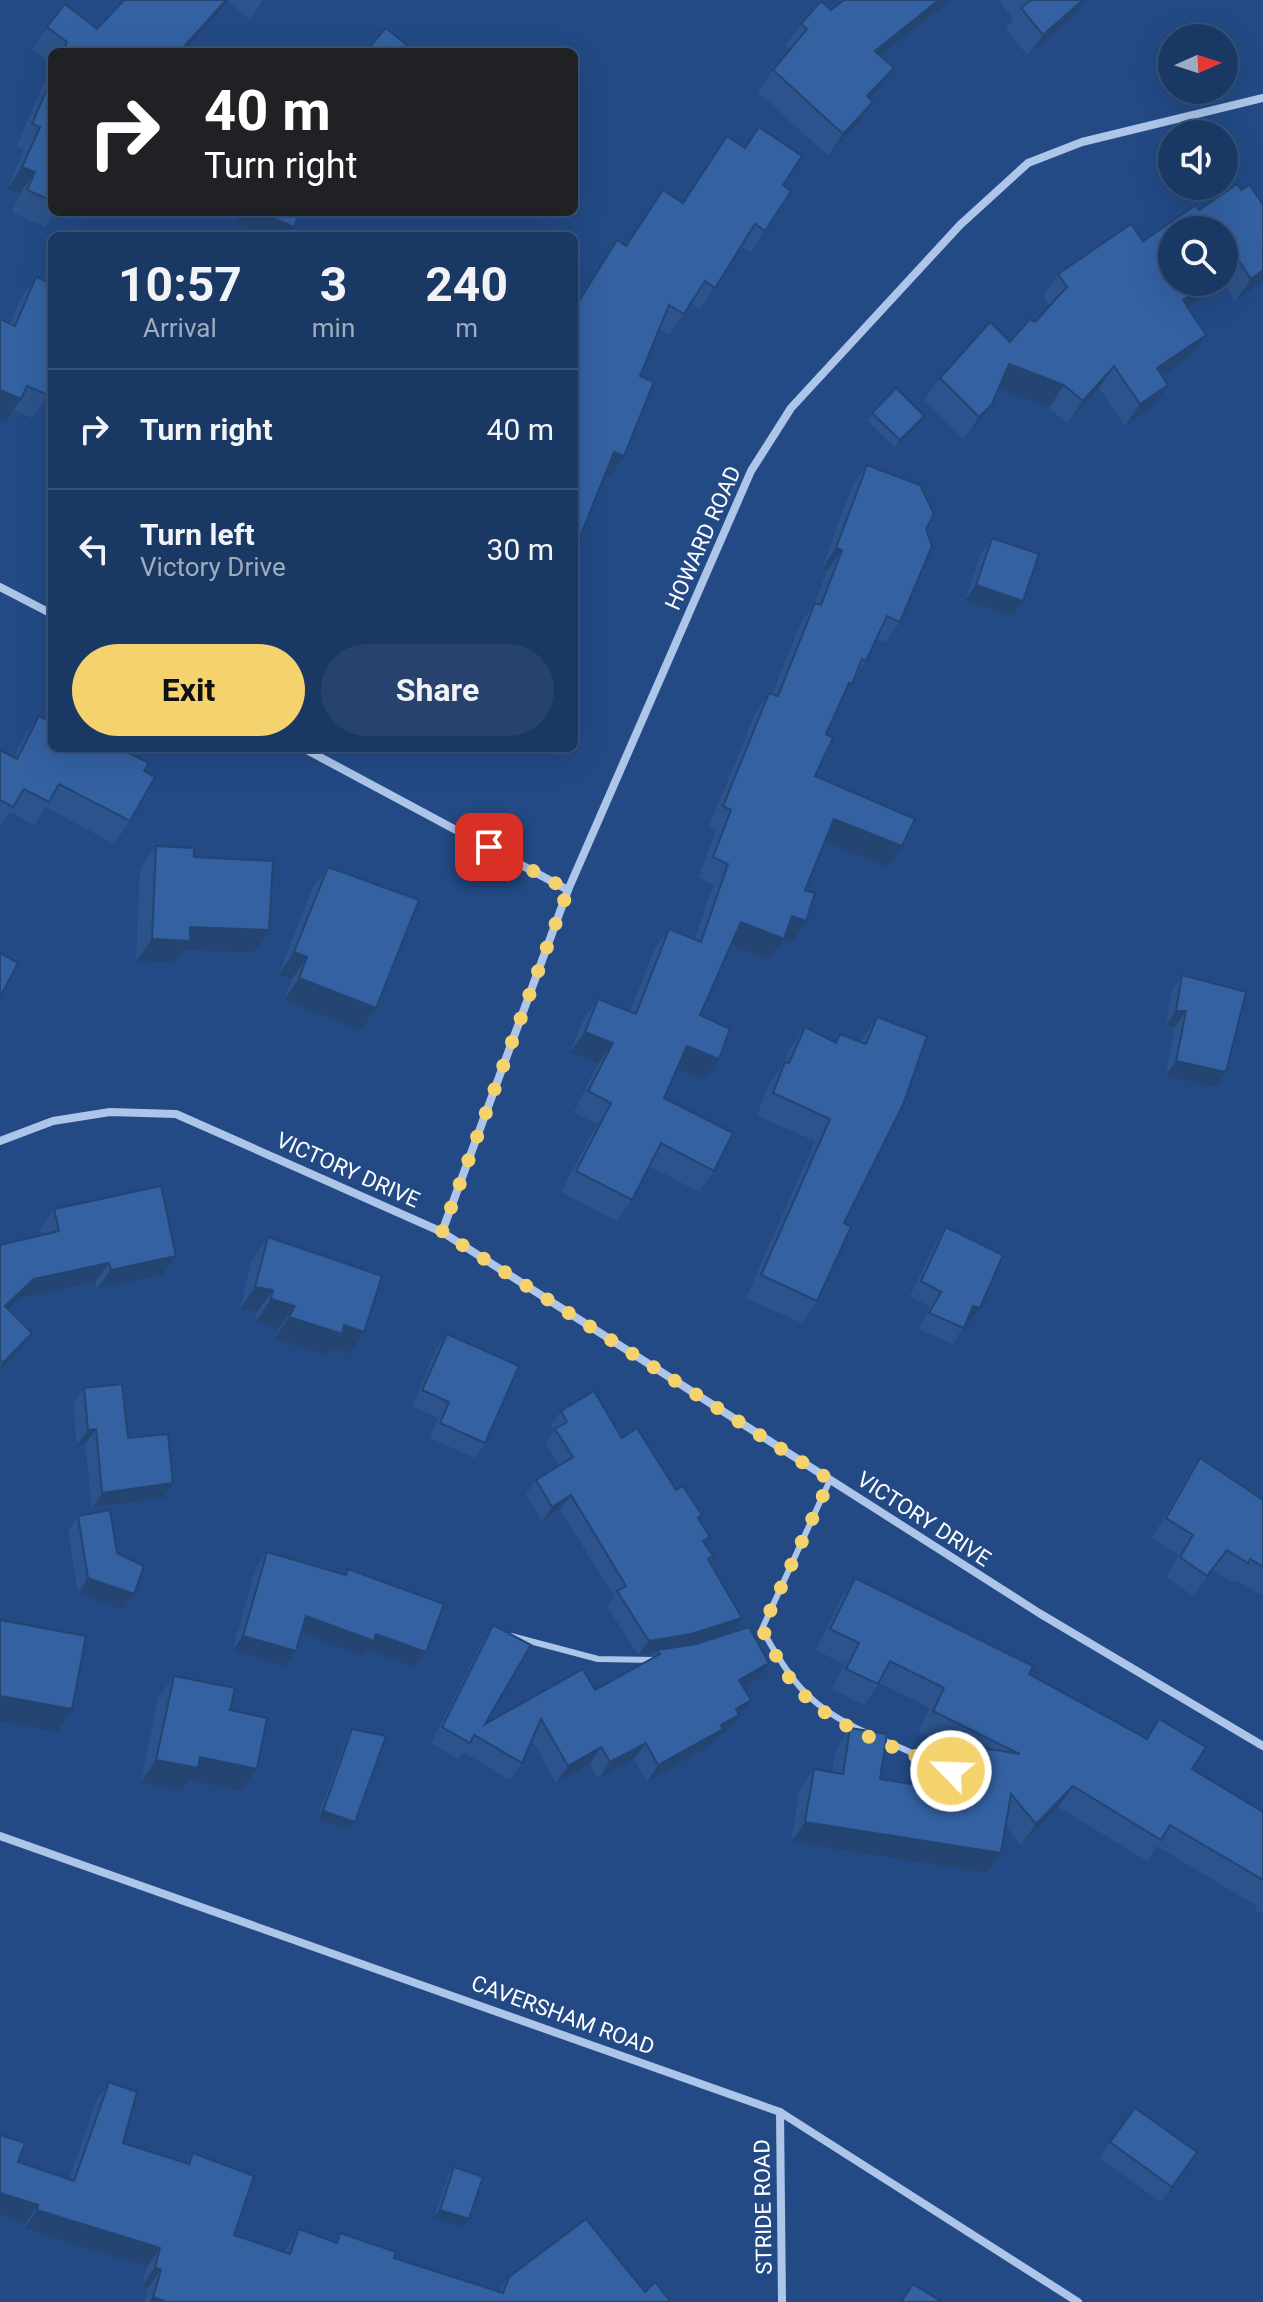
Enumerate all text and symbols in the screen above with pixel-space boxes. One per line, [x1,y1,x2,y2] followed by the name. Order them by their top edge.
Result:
[1158,24,1238,104] north arrow
[1158,24,1238,296] map controls
[204,78,331,144] text: 40 m
[72,80,176,184] icon: right
[1158,120,1238,200] button: sound
[204,145,357,187] text: Turn right
[1158,216,1238,296] button: search
[118,256,242,313] text: 10:57
[320,256,347,313] text: 3
[425,256,508,313] text: 240
[143,313,217,343] text: Arrival
[312,313,355,343] text: min
[455,313,478,343] text: m
[72,407,116,451] icon: right
[140,412,273,447] text: Turn right
[487,412,554,447] text: 40 m
[660,462,746,614] street label: HOWARD ROAD
[140,517,255,552] text: Turn left
[72,527,116,571] icon: left
[487,532,554,567] text: 30 m
[140,552,286,582] text: Victory Drive
[72,644,305,736] button: Exit
[321,644,554,736] button: Share
[455,813,523,881] pin
[467,825,511,869] icon: arrive
[272,1127,424,1213] street label: VICTORY DRIVE
[853,1467,995,1571] street label: VICTORY DRIVE
[909,1729,993,1813] position arrow
[468,1970,658,2060] street label: CAVERSHAM ROAD
[749,2139,777,2275] street label: STRIDE ROAD

